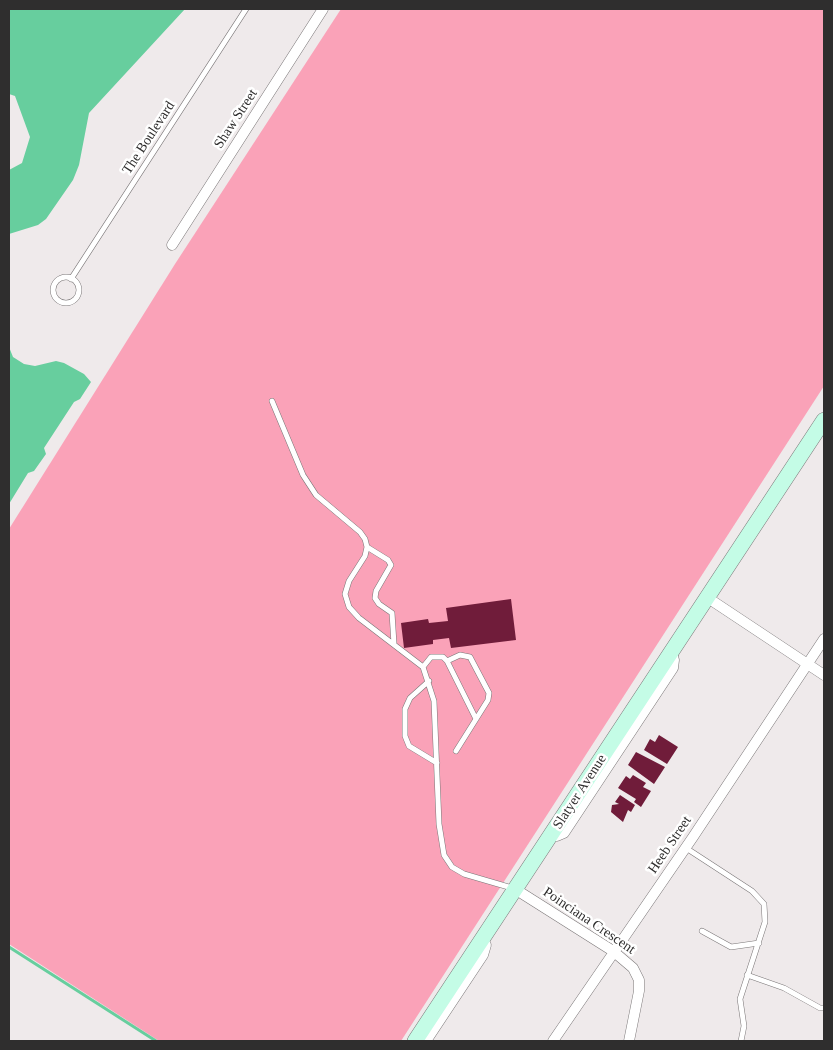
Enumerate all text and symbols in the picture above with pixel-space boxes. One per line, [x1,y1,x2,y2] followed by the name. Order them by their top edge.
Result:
[211,86,261,152] street label: Shaw Street
[119,98,179,178] street label: The Boulevard
[550,752,610,832] street label: Slatyer Avenue
[645,813,695,877] street label: Heeb Street
[540,884,638,958] street label: Poinciana Crescent

